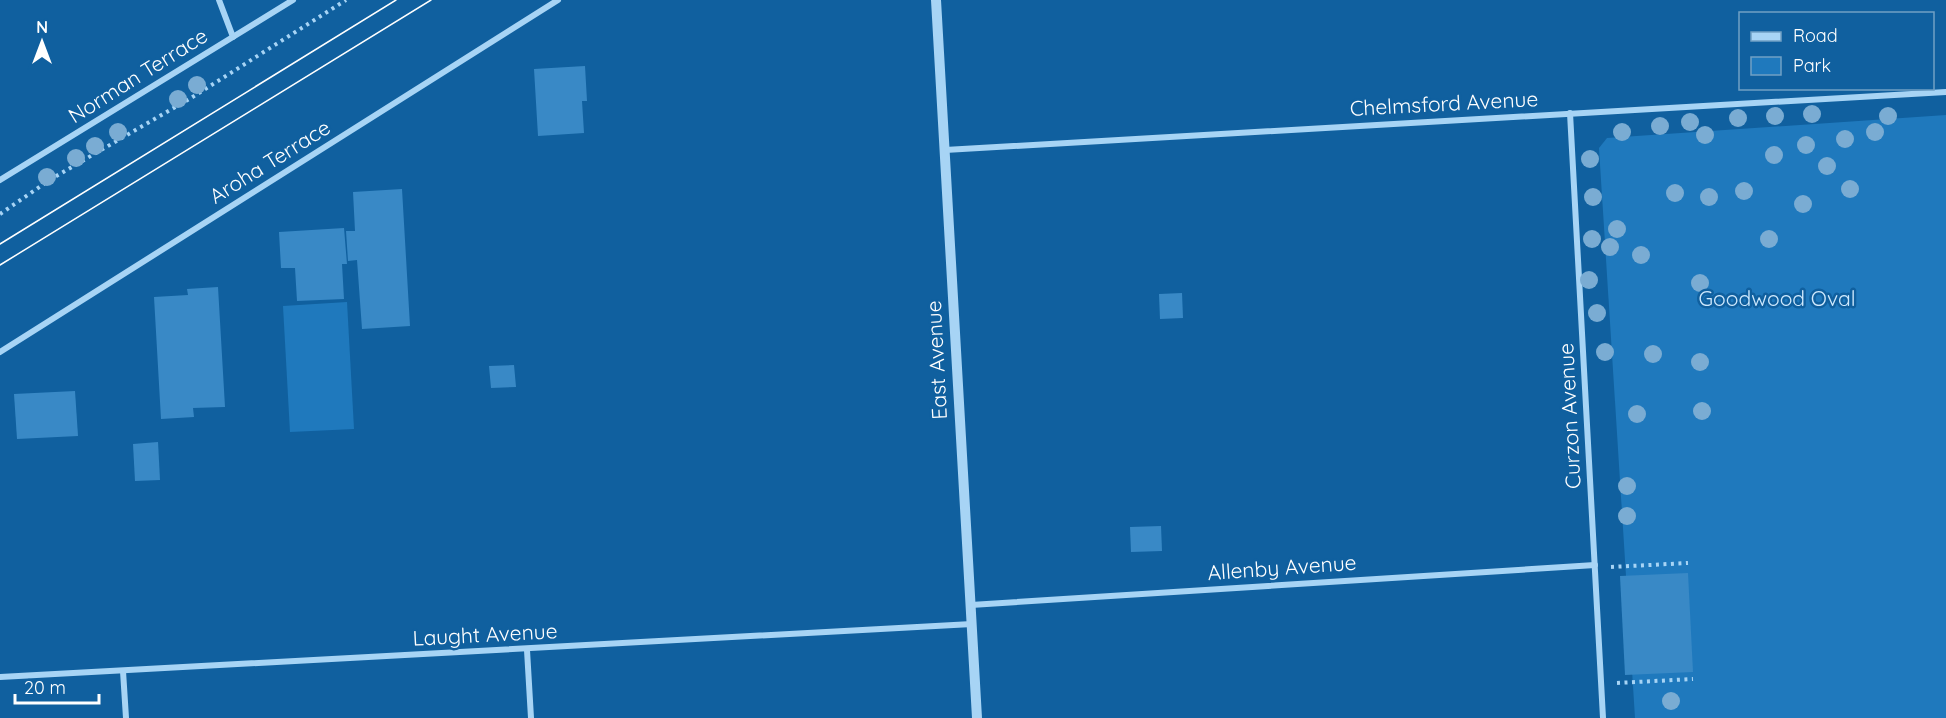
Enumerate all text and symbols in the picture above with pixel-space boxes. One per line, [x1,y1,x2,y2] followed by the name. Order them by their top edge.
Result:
[12,12,72,72] north arrow
[1739,12,1934,90] legend
[36,17,48,37] text: N
[63,22,212,128] street label: Norman Terrace
[1793,24,1838,47] text: Road
[1793,54,1831,77] text: Park
[1349,85,1539,121] street label: Chelmsford Avenue
[204,114,335,209] street label: Aroha Terrace
[1698,285,1856,311] park label: Goodwood Oval
[920,300,952,420] street label: East Avenue
[1552,342,1586,490] street label: Curzon Avenue
[1207,549,1357,585] street label: Allenby Avenue
[412,617,558,651] street label: Laught Avenue
[15,667,99,705] scale bar
[24,676,66,699] text: 20 m

